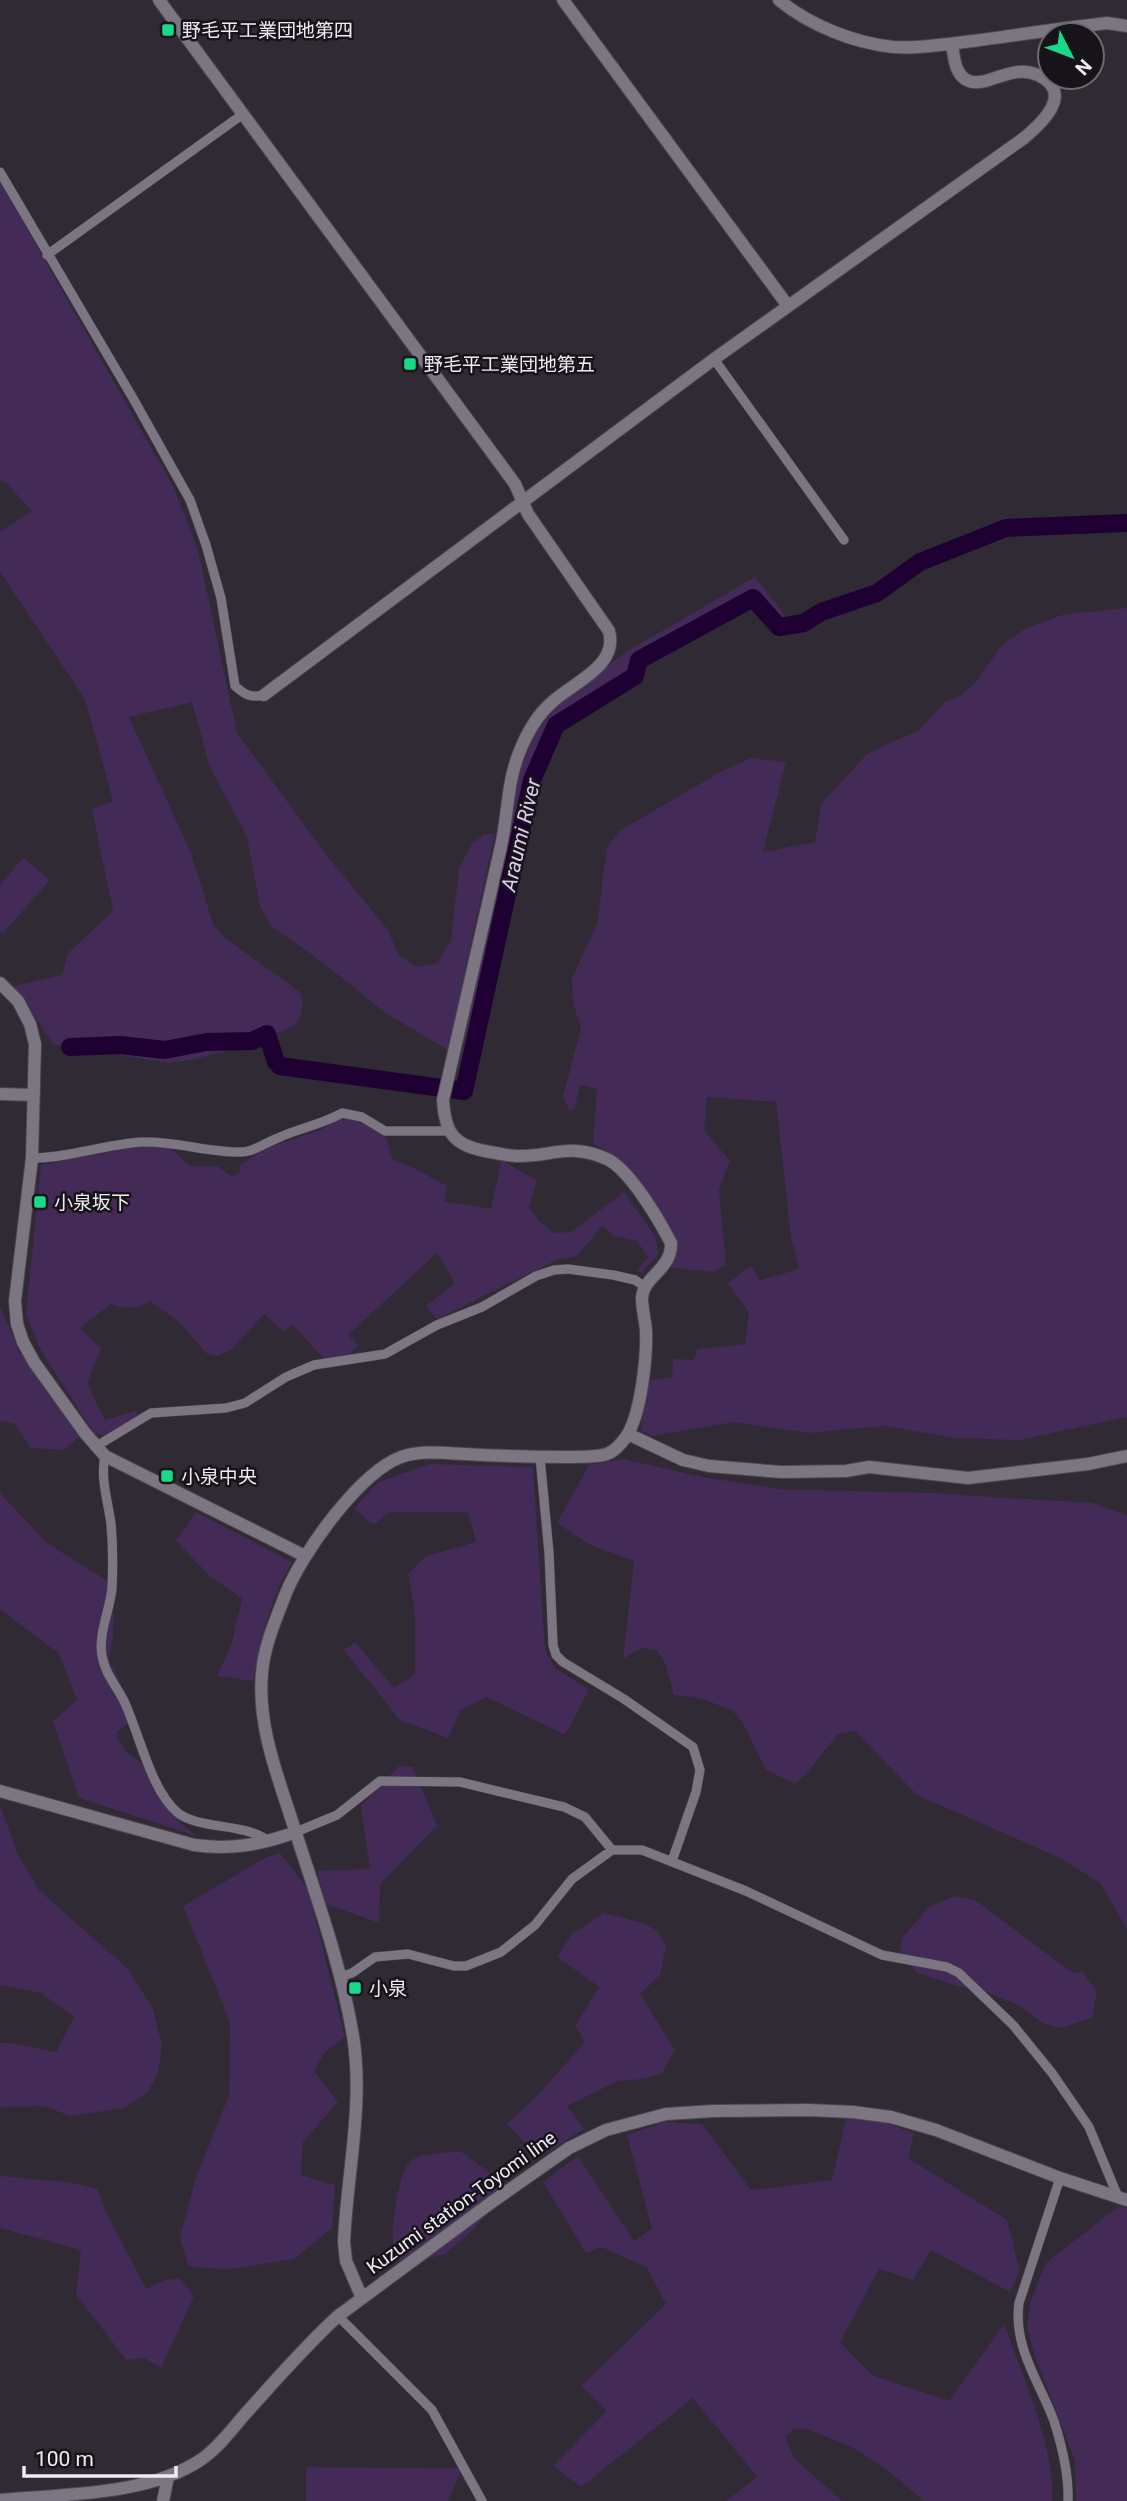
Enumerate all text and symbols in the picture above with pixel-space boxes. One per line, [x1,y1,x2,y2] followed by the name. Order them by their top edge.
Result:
[182,19,353,42] place label: 野毛平工業団地第四
[1036,21,1106,91] north arrow
[160,22,176,38] marker: 野毛平工業団地第四
[1070,54,1096,80] text: N
[424,353,595,376] place label: 野毛平工業団地第五
[402,356,418,372] marker: 野毛平工業団地第五
[496,775,546,895] water label: Araumi River
[54,1191,130,1214] place label: 小泉坂下
[32,1194,48,1210] marker: 小泉坂下
[181,1465,257,1488] place label: 小泉中央
[159,1468,175,1484] marker: 小泉中央
[369,1977,407,2000] place label: 小泉
[347,1980,363,1996] marker: 小泉
[362,2126,560,2279] street label: Kuzumi station-Toyomi line
[24,2434,177,2478] scale bar
[35,2447,94,2471] text: 100 m

